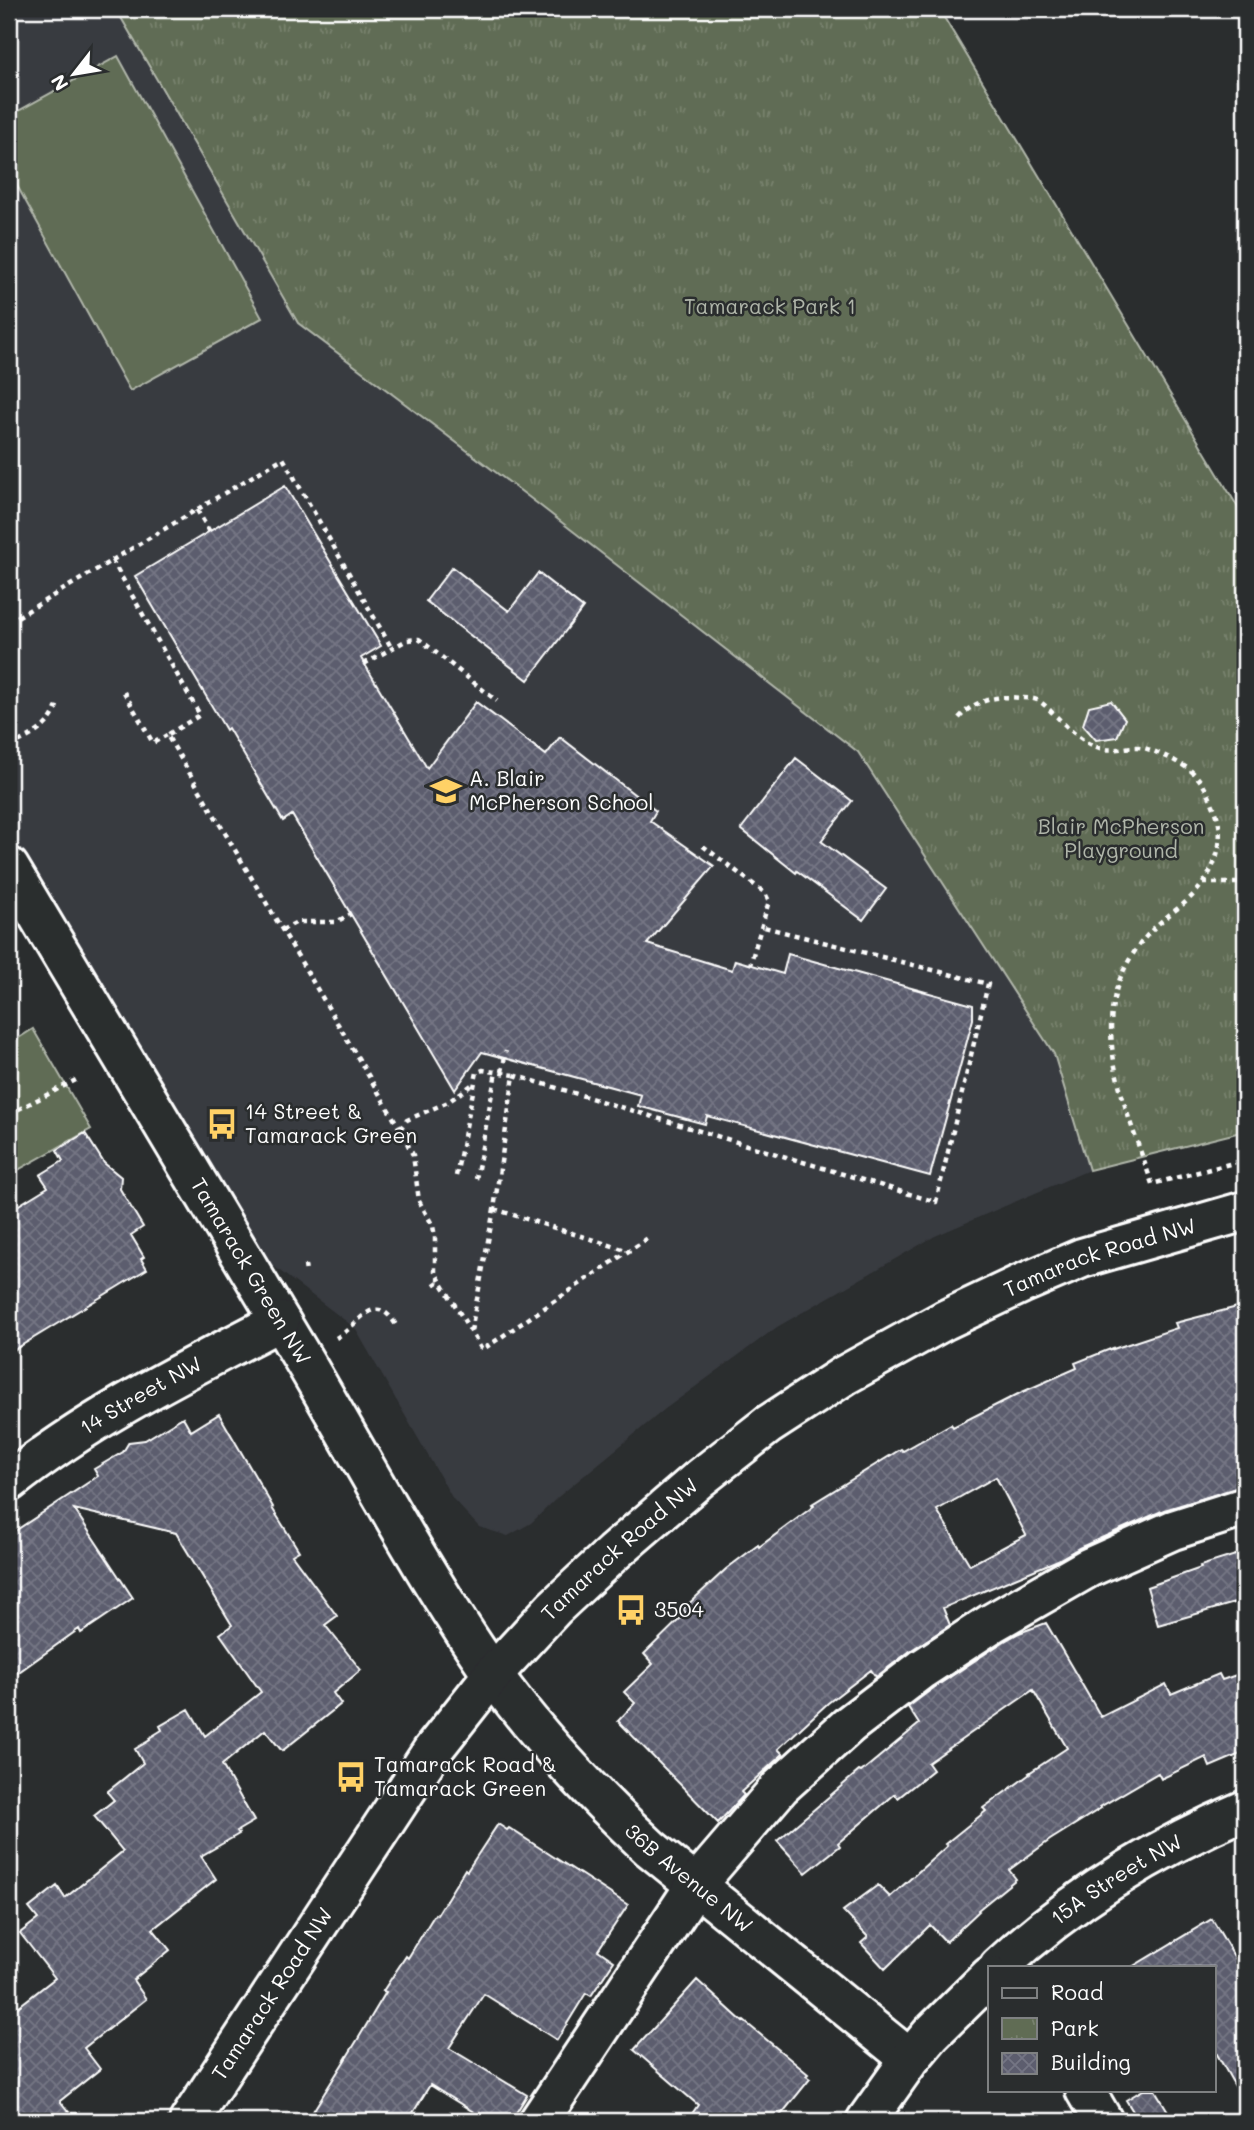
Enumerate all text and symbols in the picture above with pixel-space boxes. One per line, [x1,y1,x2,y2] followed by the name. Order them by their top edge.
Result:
[38,38,108,108] north arrow
[45,70,73,96] text: N
[684,292,856,319] park label: Tamarack Park 1
[469,764,654,815] place label: A. Blair McPherson School
[429,774,463,808] school or university icon: A. Blair McPherson School
[1038,812,1204,863] park label: Blair McPherson Playground
[245,1097,417,1148] place label: 14 Street & Tamarack Green
[205,1107,239,1141] bus stop icon: 14 Street & Tamarack Green
[186,1172,318,1369] street label: Tamarack Green NW
[999,1211,1199,1302] street label: Tamarack Road NW
[74,1349,206,1440] street label: 14 Street NW
[534,1471,703,1625] street label: Tamarack Road NW
[614,1593,648,1627] bus stop icon: 3504
[654,1595,705,1622] place label: 3504
[374,1750,557,1801] place label: Tamarack Road & Tamarack Green
[334,1760,368,1794] bus stop icon: Tamarack Road & Tamarack Green
[620,1817,759,1938] street label: 36B Avenue NW
[1045,1827,1186,1930] street label: 15A Street NW
[205,1901,338,2085] street label: Tamarack Road NW
[988,1966,1216,2092] legend
[1051,1978,1103,2005] text: Road
[1051,2014,1099,2041] text: Park
[1051,2048,1131,2075] text: Building

